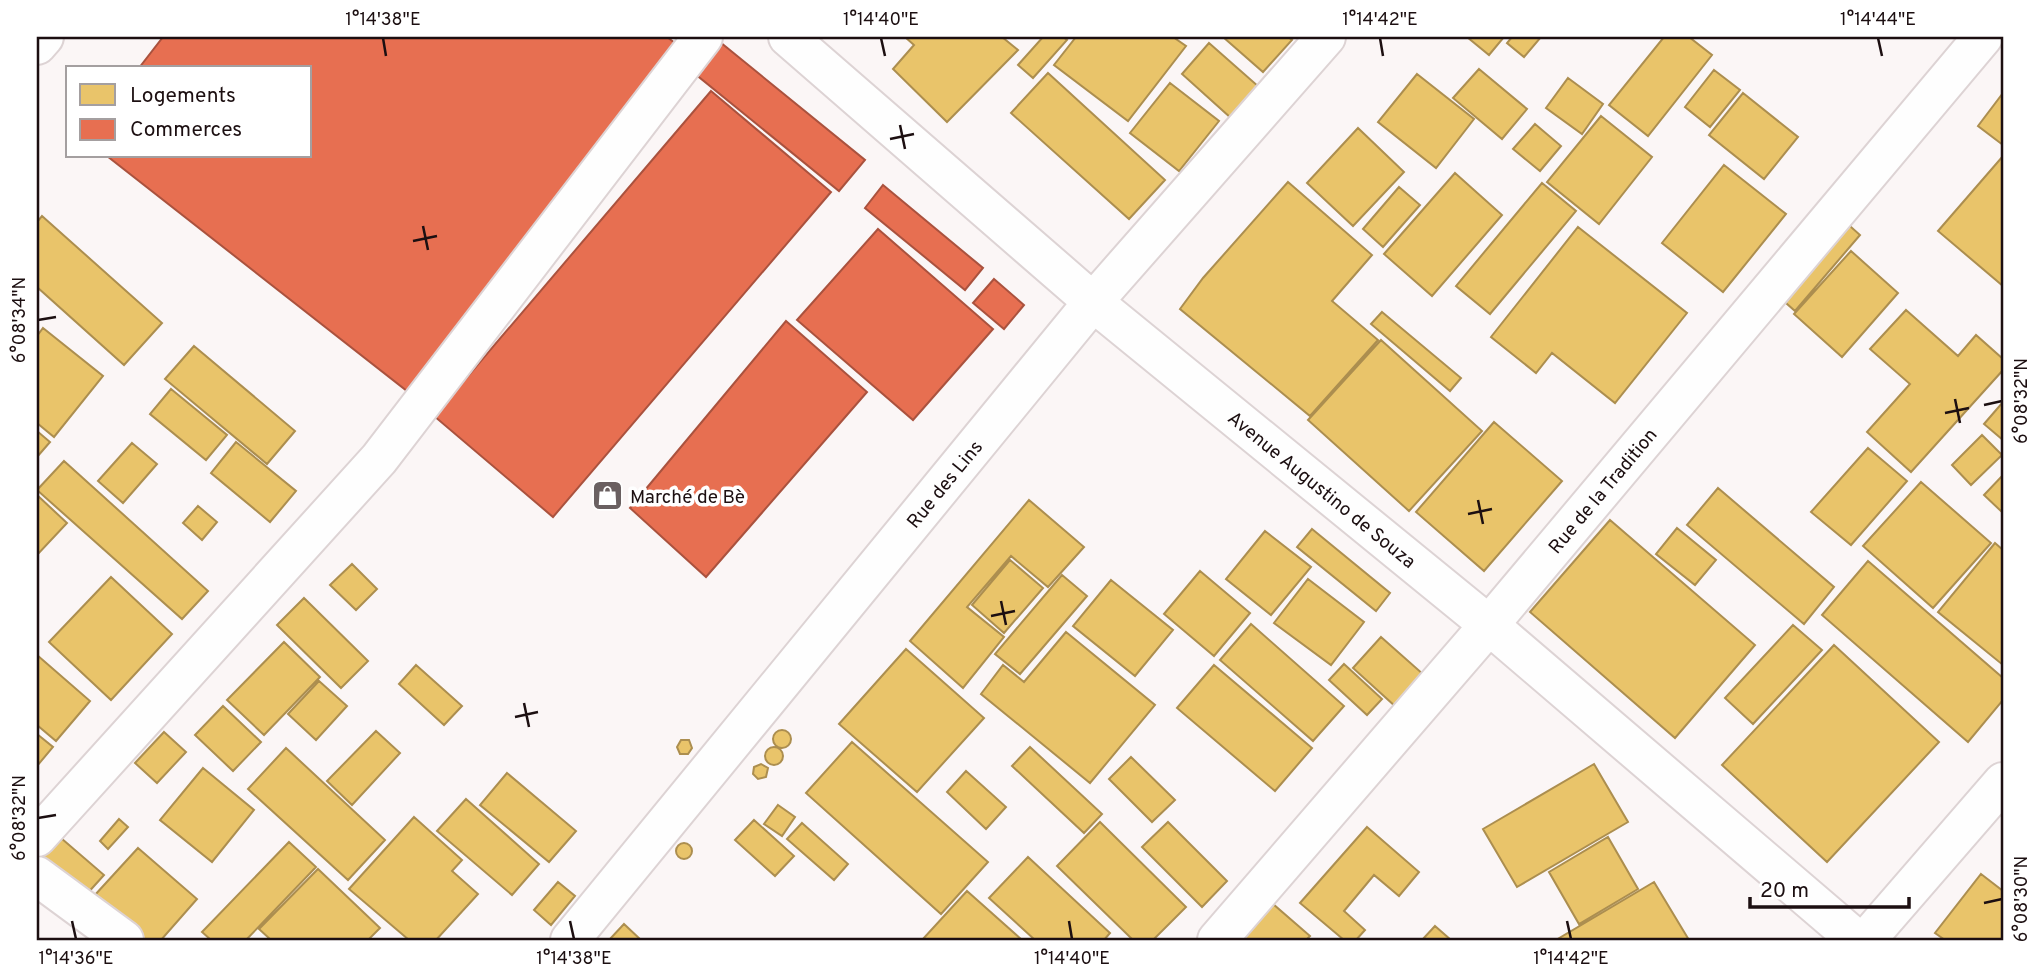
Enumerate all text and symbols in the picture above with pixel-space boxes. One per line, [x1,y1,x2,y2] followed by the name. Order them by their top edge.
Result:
[345,9,421,32] text: 1°14'38"E
[843,9,919,32] text: 1°14'40"E
[1342,9,1418,32] text: 1°14'42"E
[1840,9,1916,32] text: 1°14'44"E
[66,66,312,158] legend
[130,83,236,110] text: Logements
[130,117,242,144] text: Commerces
[9,277,32,363] text: 6°08'34"N
[2011,358,2034,444] text: 6°08'32"N
[1222,407,1420,574] street label: Avenue Augustino de Souza
[1544,424,1663,559] street label: Rue de la Tradition
[902,436,989,534] street label: Rue des Lins
[590,479,624,513] shop icon: Marché de Bè
[630,486,745,510] place label: Marché de Bè
[9,775,32,861] text: 6°08'32"N
[2011,856,2034,942] text: 6°08'30"N
[1750,865,1909,909] scale bar
[1760,878,1809,905] text: 20 m
[38,948,114,971] text: 1°14'36"E
[536,948,612,971] text: 1°14'38"E
[1034,948,1110,971] text: 1°14'40"E
[1533,948,1609,971] text: 1°14'42"E

